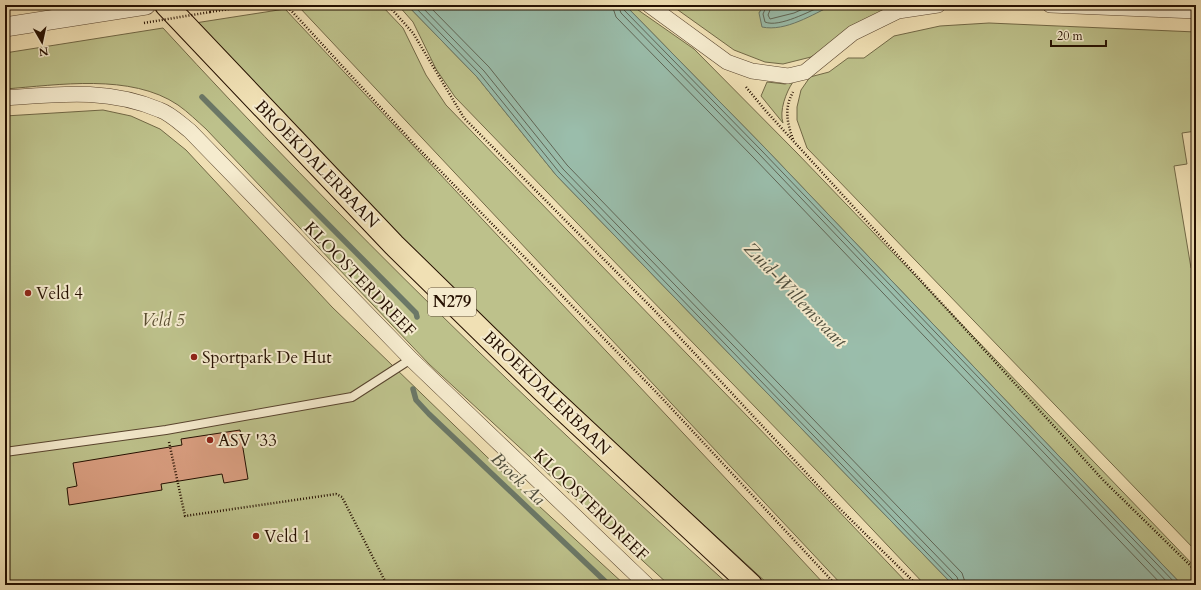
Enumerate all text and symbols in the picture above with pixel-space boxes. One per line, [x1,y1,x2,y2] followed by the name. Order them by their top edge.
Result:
[22,22,62,62] north arrow
[1051,22,1106,48] scale bar
[1057,28,1084,44] text: 20 m
[37,43,49,60] text: N
[250,95,385,233] street label: BROEKDALERBAAN
[299,216,421,342] street label: KLOOSTERDREEF
[738,237,853,354] water label: Zuid-Willemsvaart
[36,282,83,305] place label: Veld 4
[23,288,33,298] marker: Veld 4
[428,288,476,316] road number: N279
[142,309,186,332] park label: Veld 5
[478,326,616,461] street label: BROEKDALERBAAN
[202,346,332,369] place label: Sportpark De Hut
[189,352,199,362] marker: Sportpark De Hut
[218,429,277,452] place label: ASV '33
[205,435,215,445] marker: ASV '33
[528,444,654,566] street label: KLOOSTERDREEF
[485,447,551,511] water label: Broek Aa
[264,525,311,548] place label: Veld 1
[251,531,261,541] marker: Veld 1

